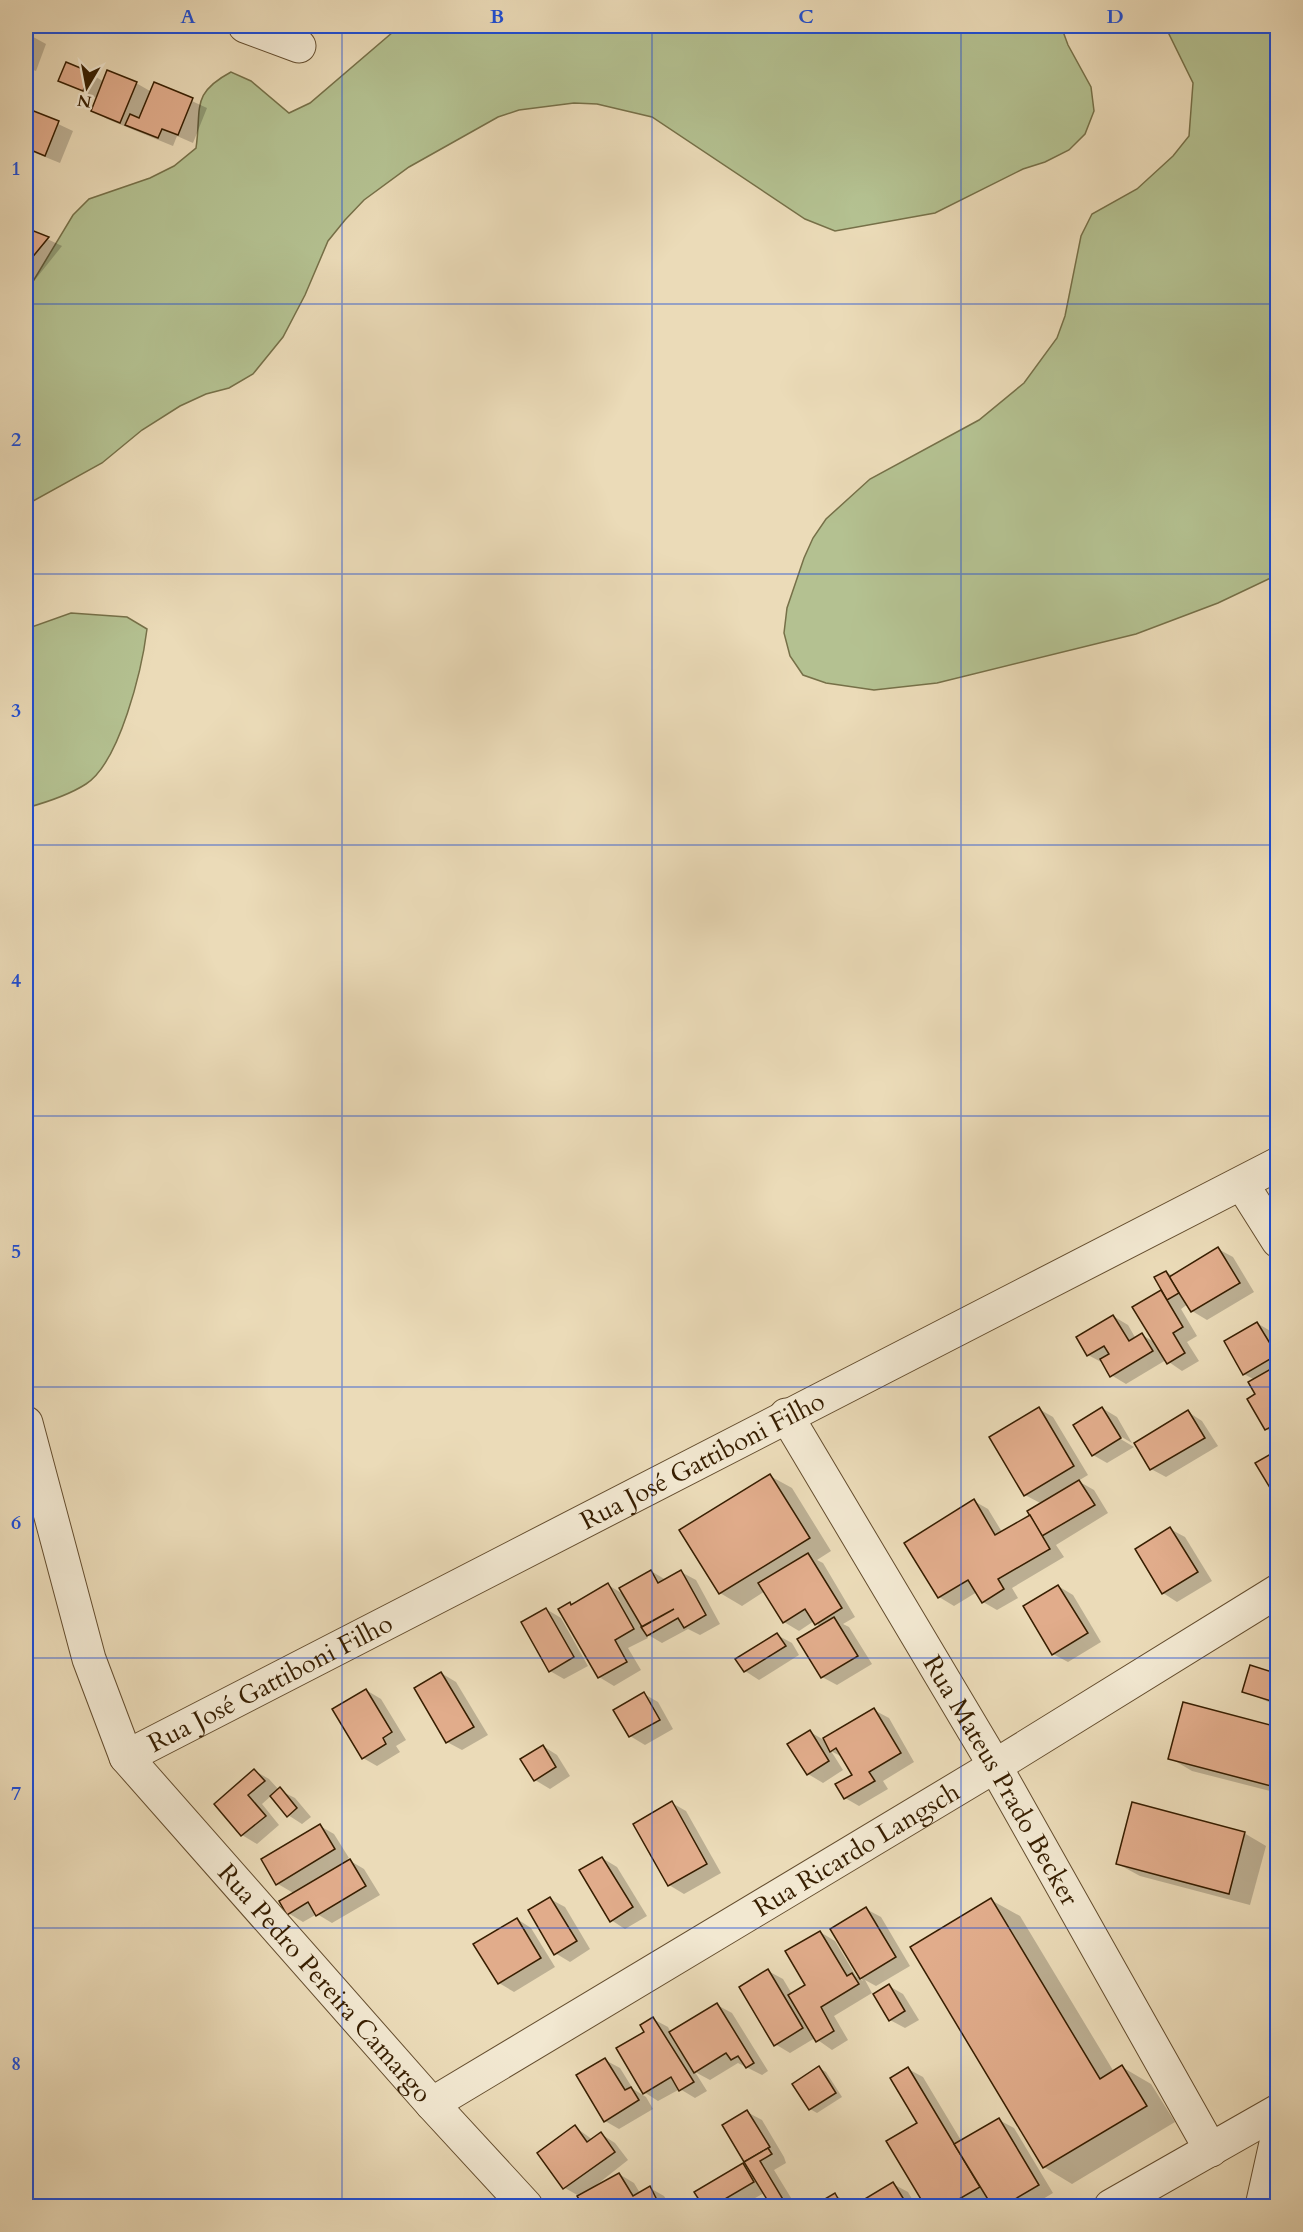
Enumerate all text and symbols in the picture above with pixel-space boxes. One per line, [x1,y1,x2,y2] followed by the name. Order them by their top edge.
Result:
[180,3,196,30] text: A
[490,3,504,30] text: B
[798,3,814,30] text: C
[1106,3,1124,30] text: D
[57,57,117,117] north arrow
[76,89,93,113] text: N
[11,155,21,182] text: 1
[11,426,21,453] text: 2
[11,697,21,724] text: 3
[11,967,21,994] text: 4
[11,1238,21,1265] text: 5
[574,1383,831,1538] street label: Rua José Gattiboni Filho
[11,1509,21,1536] text: 6
[142,1606,399,1761] street label: Rua José Gattiboni Filho
[915,1649,1087,1912] street label: Rua Mateus Prado Becker
[747,1774,966,1925] street label: Rua Ricardo Langsch
[11,1780,21,1807] text: 7
[210,1856,440,2110] street label: Rua Pedro Pereira Camargo
[11,2050,21,2077] text: 8

